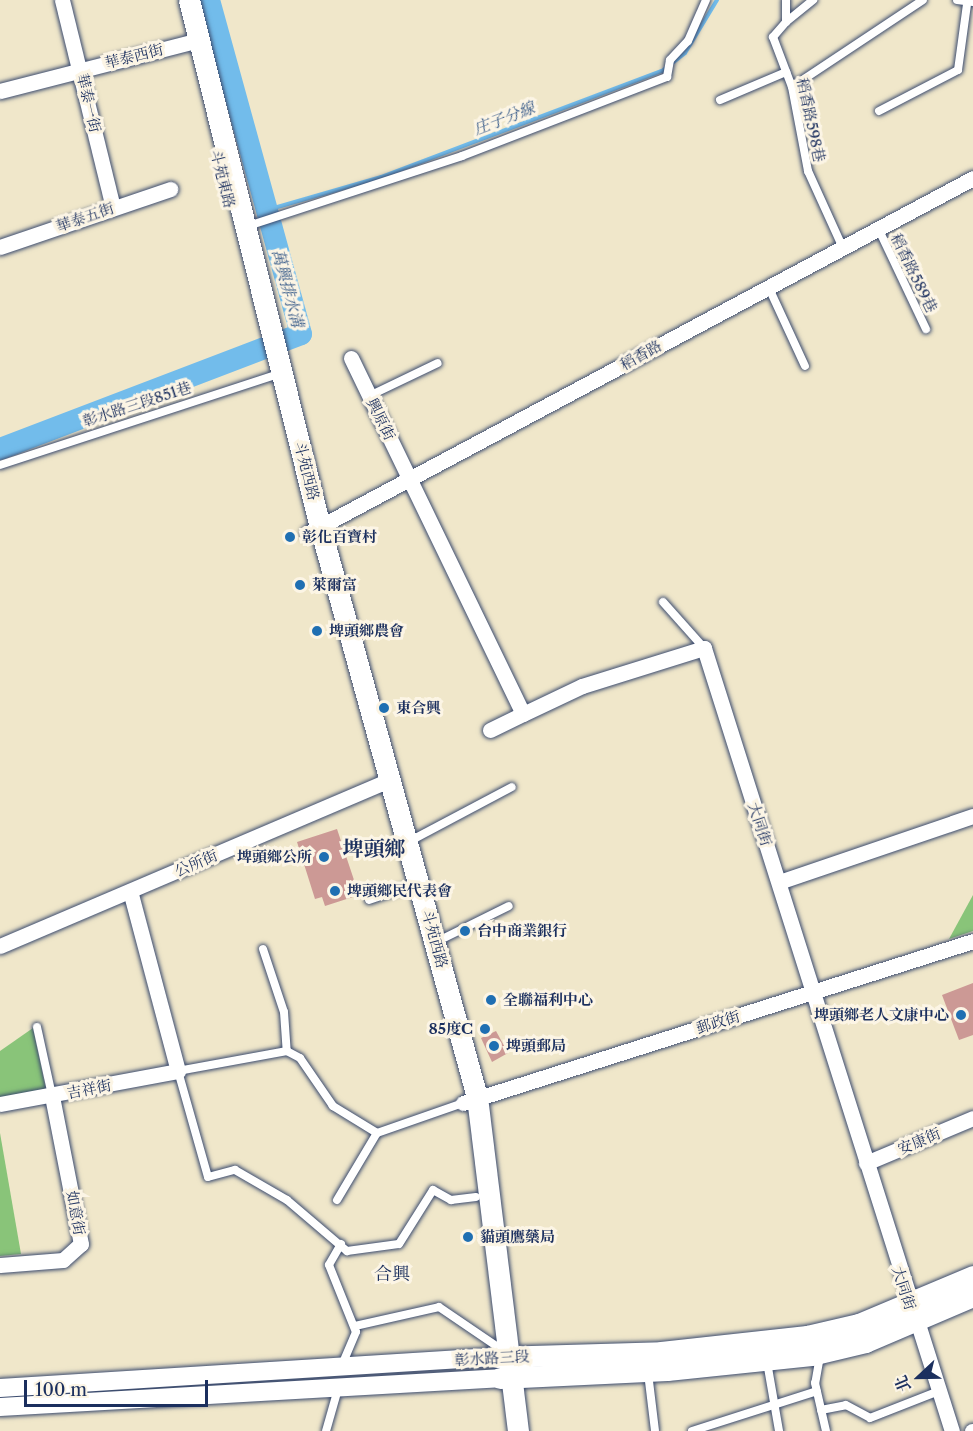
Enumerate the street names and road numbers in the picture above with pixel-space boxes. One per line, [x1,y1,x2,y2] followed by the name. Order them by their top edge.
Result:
[103,40,165,72] street label: 華泰西街
[73,72,105,134] street label: 華泰一街
[793,76,829,164] street label: 稻香路598巷
[207,148,239,210] street label: 斗苑東路
[54,199,116,235] street label: 華泰五街
[887,230,941,316] street label: 稻香路589巷
[617,336,665,374] street label: 稻香路
[80,378,194,430] street label: 彰水路三段851巷
[363,395,399,443] street label: 興原街
[291,440,323,502] street label: 斗苑西路
[744,800,776,848] street label: 大同街
[172,846,220,880] street label: 公所街
[419,908,451,970] street label: 斗苑西路
[694,1007,742,1037] street label: 郵政街
[65,1076,113,1102] street label: 吉祥街
[895,1124,943,1158] street label: 安康街
[63,1189,89,1237] street label: 如意街
[888,1264,920,1312] street label: 大同街
[454,1347,530,1369] street label: 彰水路三段

